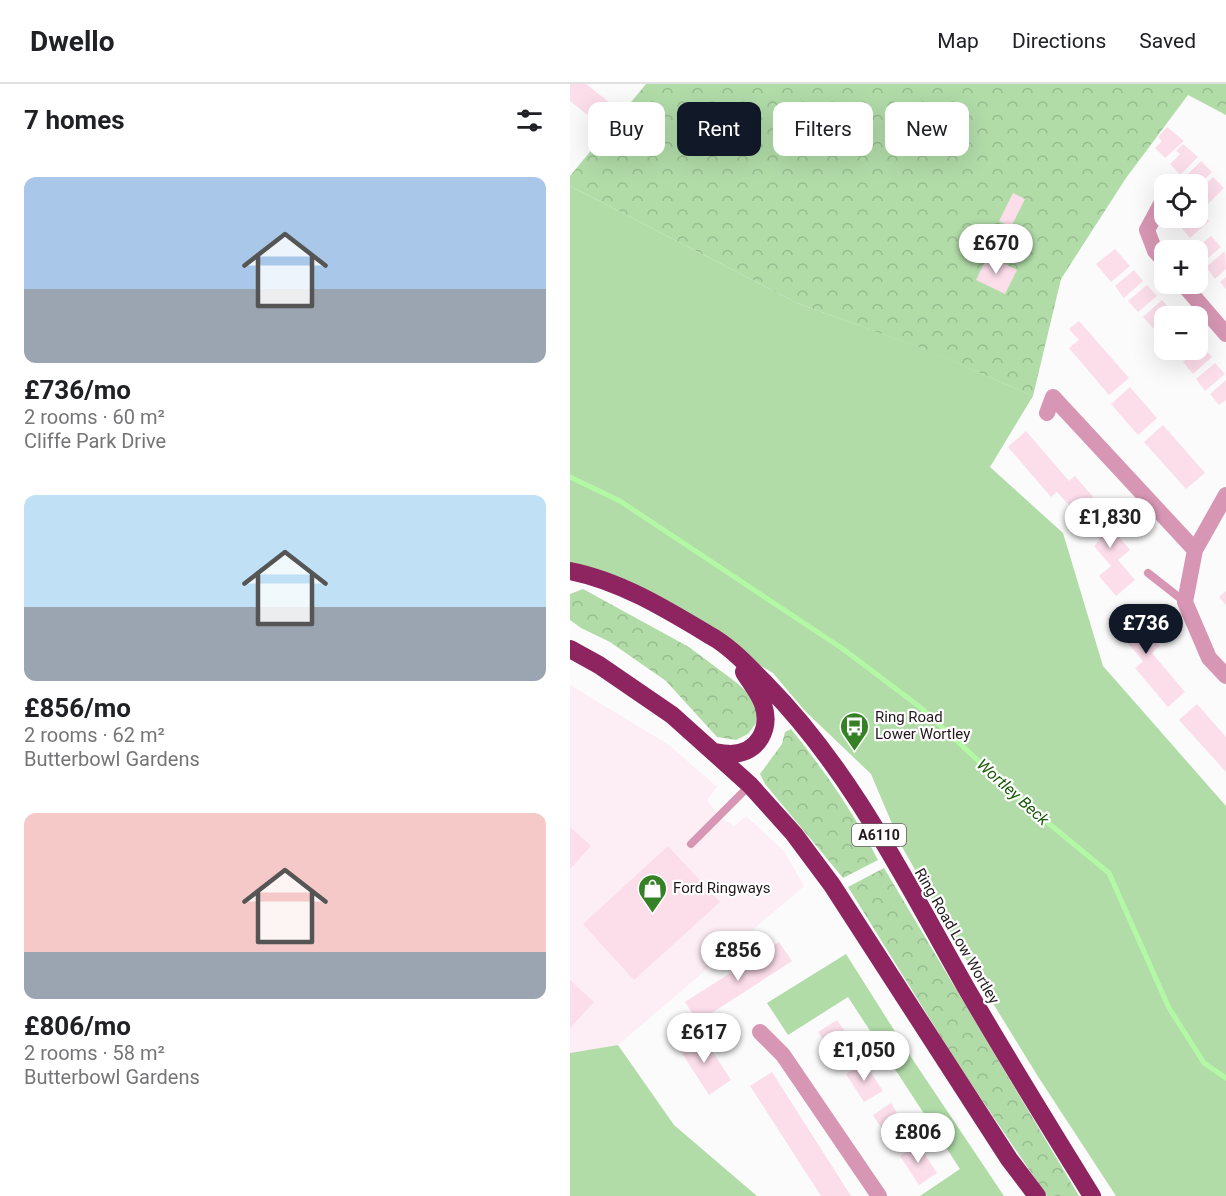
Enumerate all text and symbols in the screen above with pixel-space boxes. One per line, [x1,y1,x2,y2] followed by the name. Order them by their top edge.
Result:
[30,25,115,58] text: Dwello
[937,29,979,53] text: Map
[1012,29,1106,53] text: Directions
[1139,29,1196,53] text: Saved
[588,102,665,156] chip: Buy
[677,102,761,156] chip: Rent
[773,102,873,156] chip: Filters
[885,102,969,156] chip: New
[513,104,546,137] icon: filters
[24,105,125,135] text: 7 homes
[1154,174,1208,360] map controls
[1154,174,1208,228] button: locate
[231,216,339,324] icon: home
[960,224,1032,275] pin: £670
[973,231,1019,255] text: £670
[1154,240,1208,294] button: +
[1154,306,1208,360] button: −
[24,375,131,405] text: £736/mo
[24,405,165,429] text: 2 rooms · 60 m²
[24,429,166,453] text: Cliffe Park Drive
[1061,498,1159,549] pin: £1,830
[1079,505,1141,529] text: £1,830
[231,534,339,642] icon: home
[1110,604,1182,655] pin: £736
[1123,611,1169,635] text: £736
[24,693,131,723] text: £856/mo
[875,708,970,743] place label: Ring Road Lower Wortley
[838,710,870,752] bus stop icon: Ring Road Lower Wortley
[24,723,165,747] text: 2 rooms · 62 m²
[24,747,200,771] text: Butterbowl Gardens
[973,755,1054,830] water label: Wortley Beck
[852,824,906,846] road number: A6110
[231,852,339,960] icon: home
[911,865,1003,1007] street label: Ring Road Low Wortley
[636,872,668,914] shop icon: Ford Ringways
[673,879,771,897] place label: Ford Ringways
[702,931,774,982] pin: £856
[715,938,761,962] text: £856
[24,1011,131,1041] text: £806/mo
[668,1013,740,1064] pin: £617
[681,1020,727,1044] text: £617
[815,1031,913,1082] pin: £1,050
[833,1038,895,1062] text: £1,050
[24,1041,165,1065] text: 2 rooms · 58 m²
[24,1065,200,1089] text: Butterbowl Gardens
[882,1113,954,1164] pin: £806
[895,1120,941,1144] text: £806

